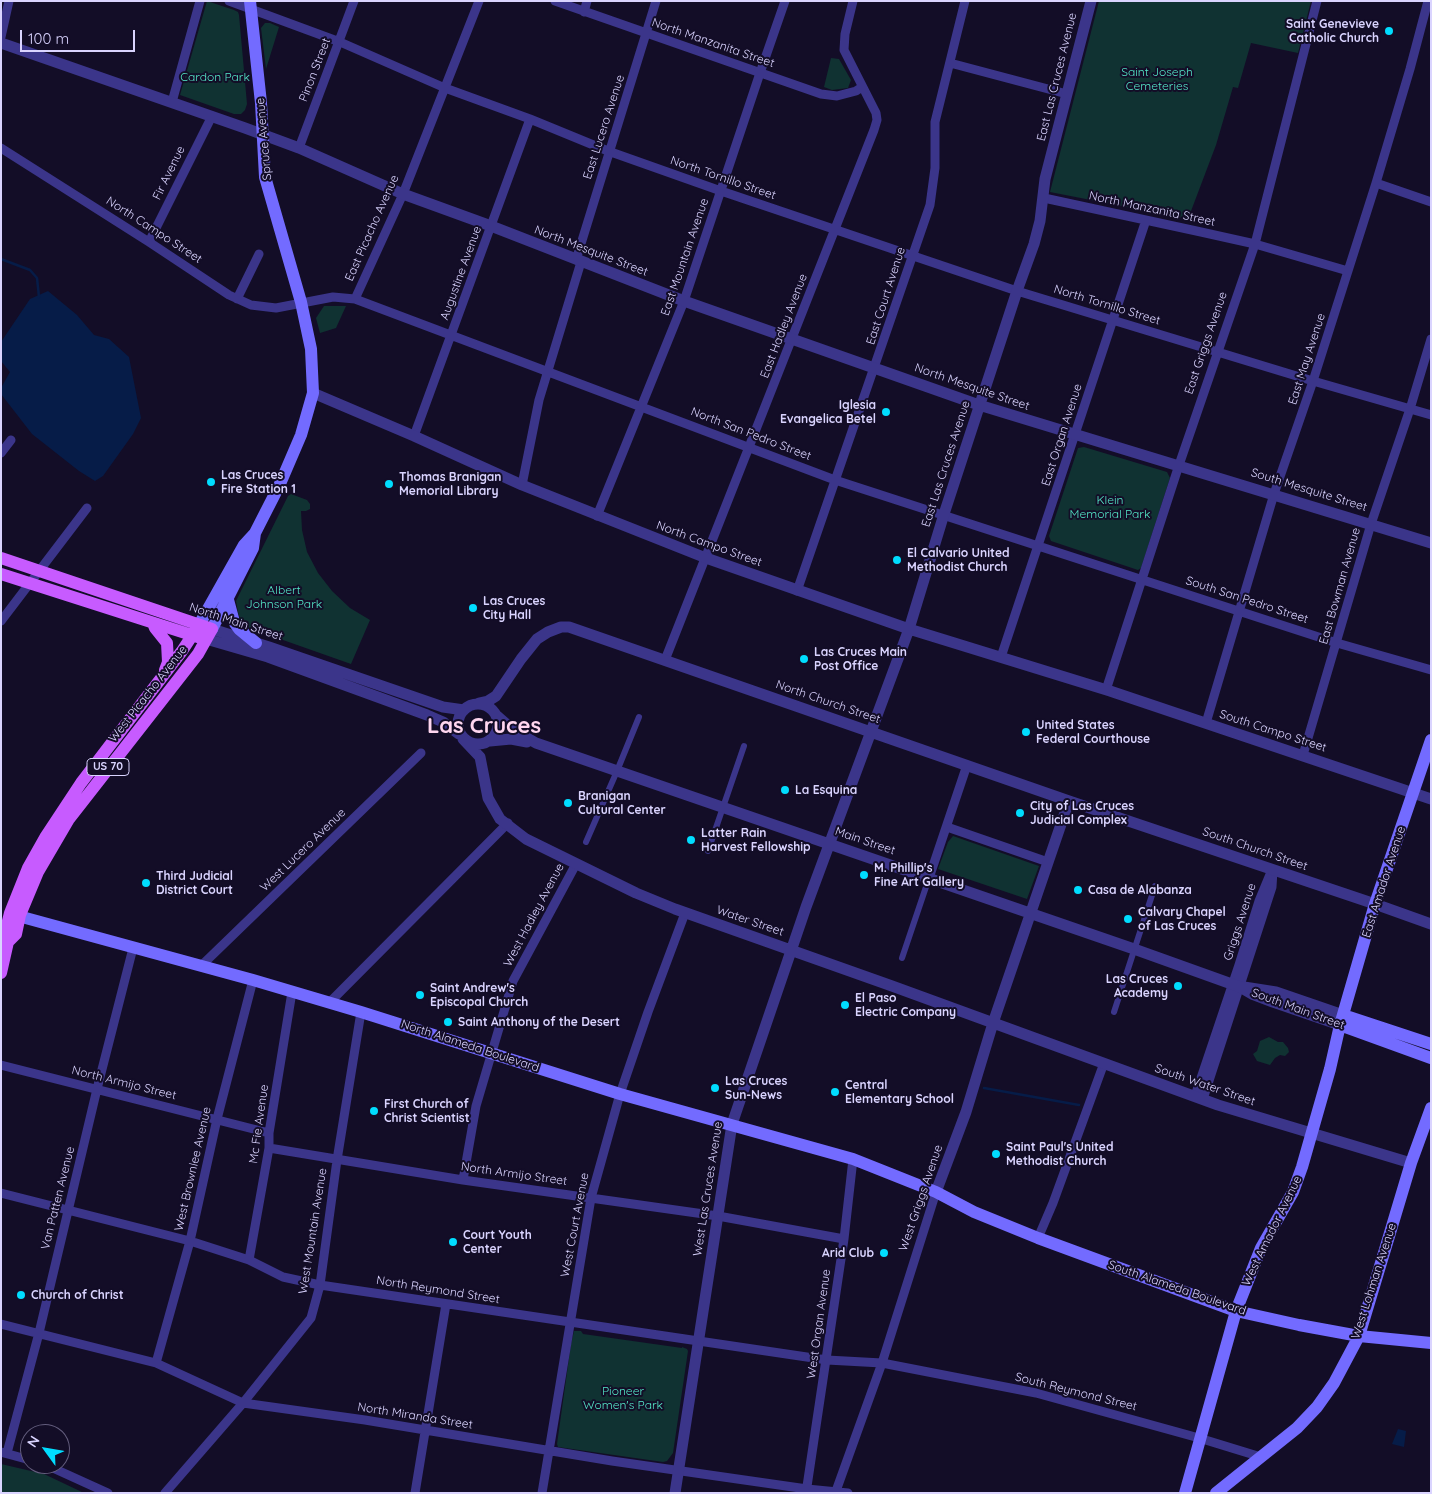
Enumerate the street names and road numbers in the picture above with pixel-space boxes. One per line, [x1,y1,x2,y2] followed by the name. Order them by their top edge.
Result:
[1034,11,1080,143] street label: East Las Cruces Avenue
[650,15,776,71] street label: North Manzanita Street
[296,36,334,104] street label: Pinon Street
[580,73,628,181] street label: East Lucero Avenue
[253,97,275,181] street label: Spruce Avenue
[150,144,188,202] street label: Fir Avenue
[668,153,778,203] street label: North Tornillo Street
[342,173,402,283] street label: East Picacho Avenue
[1087,189,1217,229] street label: North Manzanita Street
[103,194,205,266] street label: North Campo Street
[658,196,712,318] street label: East Mountain Avenue
[532,223,650,279] street label: North Mesquite Street
[437,224,485,322] street label: Augustine Avenue
[863,245,909,347] street label: East Court Avenue
[757,272,811,380] street label: East Hadley Avenue
[1052,282,1162,328] street label: North Tornillo Street
[1182,290,1230,396] street label: East Griggs Avenue
[1285,311,1329,407] street label: East May Avenue
[913,361,1031,413] street label: North Mesquite Street
[1039,382,1085,488] street label: East Organ Avenue
[919,399,973,529] street label: East Las Cruces Avenue
[689,404,813,464] street label: North San Pedro Street
[1249,465,1369,515] street label: South Mesquite Street
[654,518,764,570] street label: North Campo Street
[1316,526,1364,646] street label: East Bowman Avenue
[1184,573,1310,627] street label: South San Pedro Street
[187,600,285,644] street label: North Main Street
[106,643,190,745] street label: West Picacho Avenue
[774,677,882,727] street label: North Church Street
[1218,707,1328,755] street label: South Campo Street
[87,759,129,776] road number: US 70
[257,805,349,895] street label: West Lucero Avenue
[833,824,897,858] street label: Main Street
[1201,824,1309,874] street label: South Church Street
[1359,824,1409,940] street label: East Amador Avenue
[501,861,567,969] street label: West Hadley Avenue
[1221,882,1259,962] street label: Griggs Avenue
[714,903,786,939] street label: Water Street
[1250,986,1346,1032] street label: South Main Street
[399,1017,541,1075] street label: North Alameda Boulevard
[1153,1061,1257,1109] street label: South Water Street
[70,1063,178,1103] street label: North Armijo Street
[246,1083,272,1165] street label: Mc Fie Avenue
[172,1105,214,1233] street label: West Brownlee Avenue
[690,1121,726,1257] street label: West Las Cruces Avenue
[896,1143,946,1253] street label: West Griggs Avenue
[38,1145,78,1251] street label: Van Patten Avenue
[460,1159,568,1189] street label: North Armijo Street
[296,1167,330,1295] street label: West Mountain Avenue
[558,1172,592,1278] street label: West Court Avenue
[1239,1174,1305,1288] street label: West Amador Avenue
[1348,1221,1400,1341] street label: West Lohman Avenue
[1106,1258,1248,1318] street label: South Alameda Boulevard
[804,1268,834,1380] street label: West Organ Avenue
[375,1273,501,1307] street label: North Reymond Street
[1014,1370,1138,1414] street label: South Reymond Street
[356,1400,474,1432] street label: North Miranda Street

